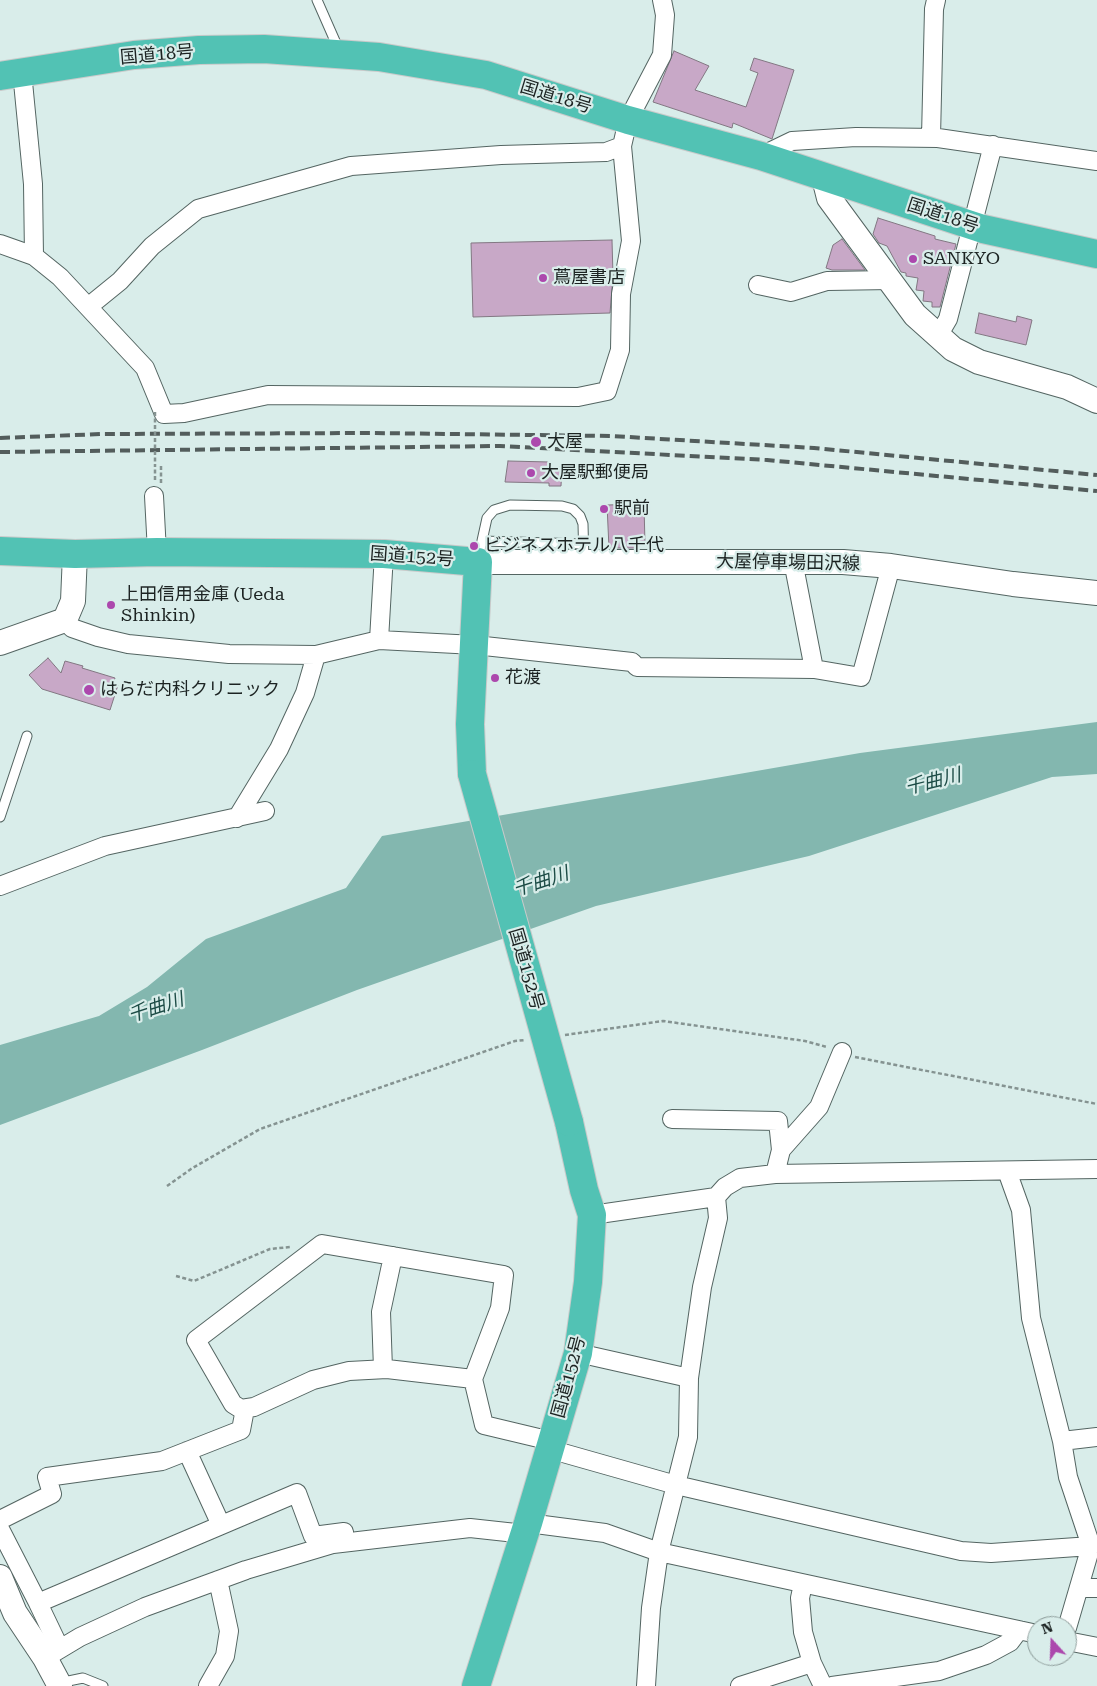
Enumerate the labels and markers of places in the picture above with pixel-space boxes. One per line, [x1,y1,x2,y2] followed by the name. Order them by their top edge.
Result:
[923,248,1000,270] place label: SANKYO
[907,253,919,265] marker: SANKYO
[553,267,625,289] place label: 蔦屋書店
[537,272,549,284] marker: 蔦屋書店
[547,431,583,453] place label: 大屋
[529,435,543,449] marker: 大屋
[541,462,649,484] place label: 大屋駅郵便局
[525,467,537,479] marker: 大屋駅郵便局
[614,498,650,520] place label: 駅前
[598,503,610,515] marker: 駅前
[484,535,664,557] place label: ビジネスホテル八千代
[468,540,480,552] marker: ビジネスホテル八千代
[121,584,285,626] place label: 上田信用金庫 (Ueda Shinkin)
[105,599,117,611] marker: 上田信用金庫 (Ueda Shinkin)
[505,667,541,689] place label: 花渡
[489,672,501,684] marker: 花渡
[100,679,280,701] place label: はらだ内科クリニック
[82,683,96,697] marker: はらだ内科クリニック

